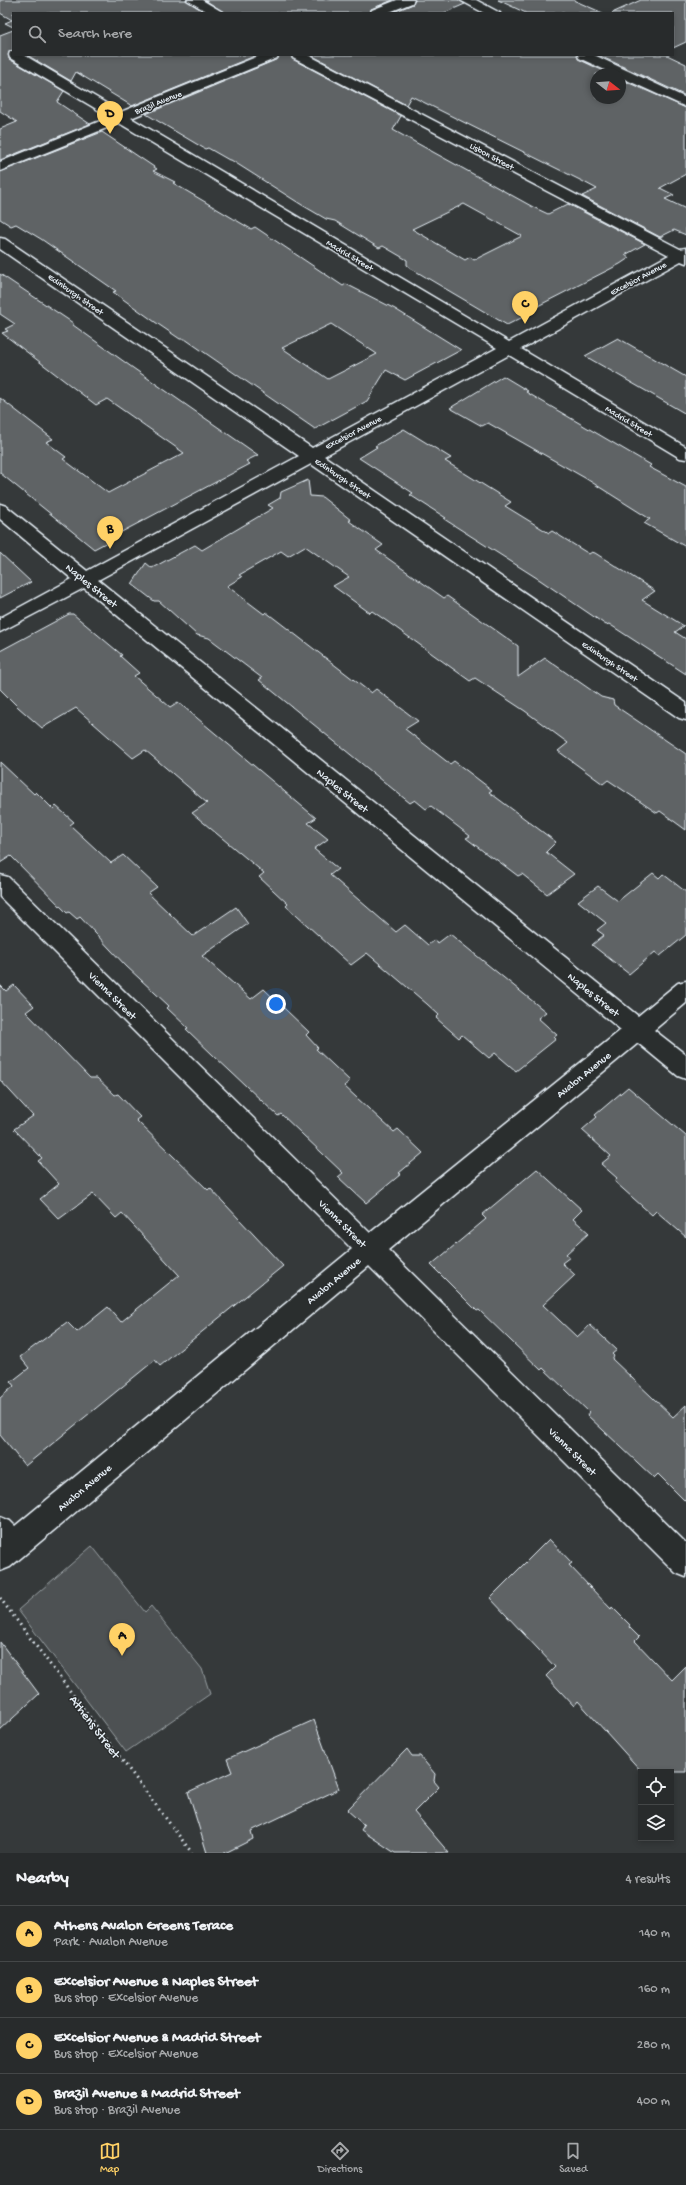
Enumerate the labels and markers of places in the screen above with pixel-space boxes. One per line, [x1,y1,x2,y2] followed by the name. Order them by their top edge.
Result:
[97,101,123,134] pin: D
[512,291,538,324] pin: C
[97,516,123,549] pin: B
[109,1623,135,1656] pin: A

